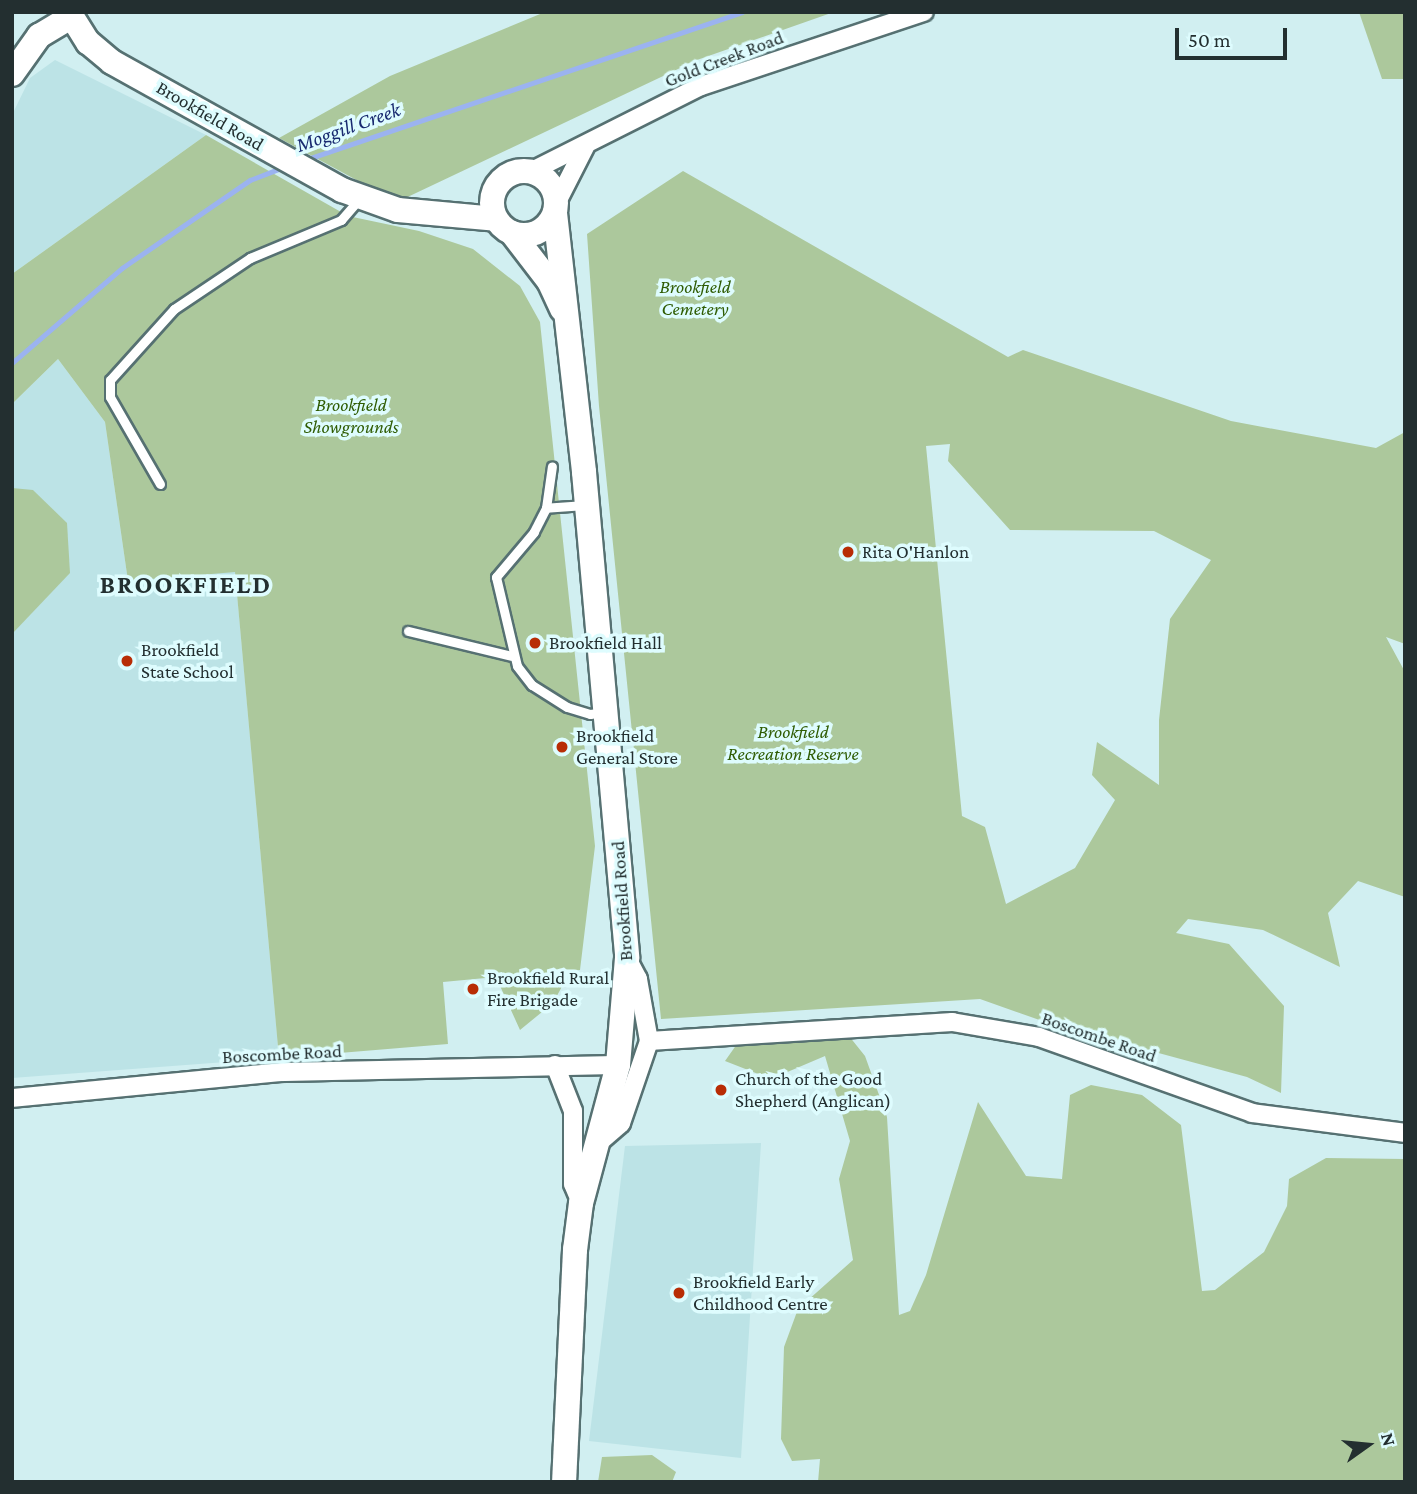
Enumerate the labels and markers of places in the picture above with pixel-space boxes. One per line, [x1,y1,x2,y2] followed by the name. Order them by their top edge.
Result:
[862,541,969,563] place label: Rita O'Hanlon
[840,544,856,560] marker: Rita O'Hanlon
[549,632,662,654] place label: Brookfield Hall
[527,635,543,651] marker: Brookfield Hall
[141,639,234,683] place label: Brookfield State School
[119,653,135,669] marker: Brookfield State School
[576,725,678,769] place label: Brookfield General Store
[554,739,570,755] marker: Brookfield General Store
[487,967,609,1011] place label: Brookfield Rural Fire Brigade
[465,981,481,997] marker: Brookfield Rural Fire Brigade
[735,1068,891,1112] place label: Church of the Good Shepherd (Anglican)
[713,1082,729,1098] marker: Church of the Good Shepherd (Anglican)
[693,1271,828,1315] place label: Brookfield Early Childhood Centre
[671,1285,687,1301] marker: Brookfield Early Childhood Centre

